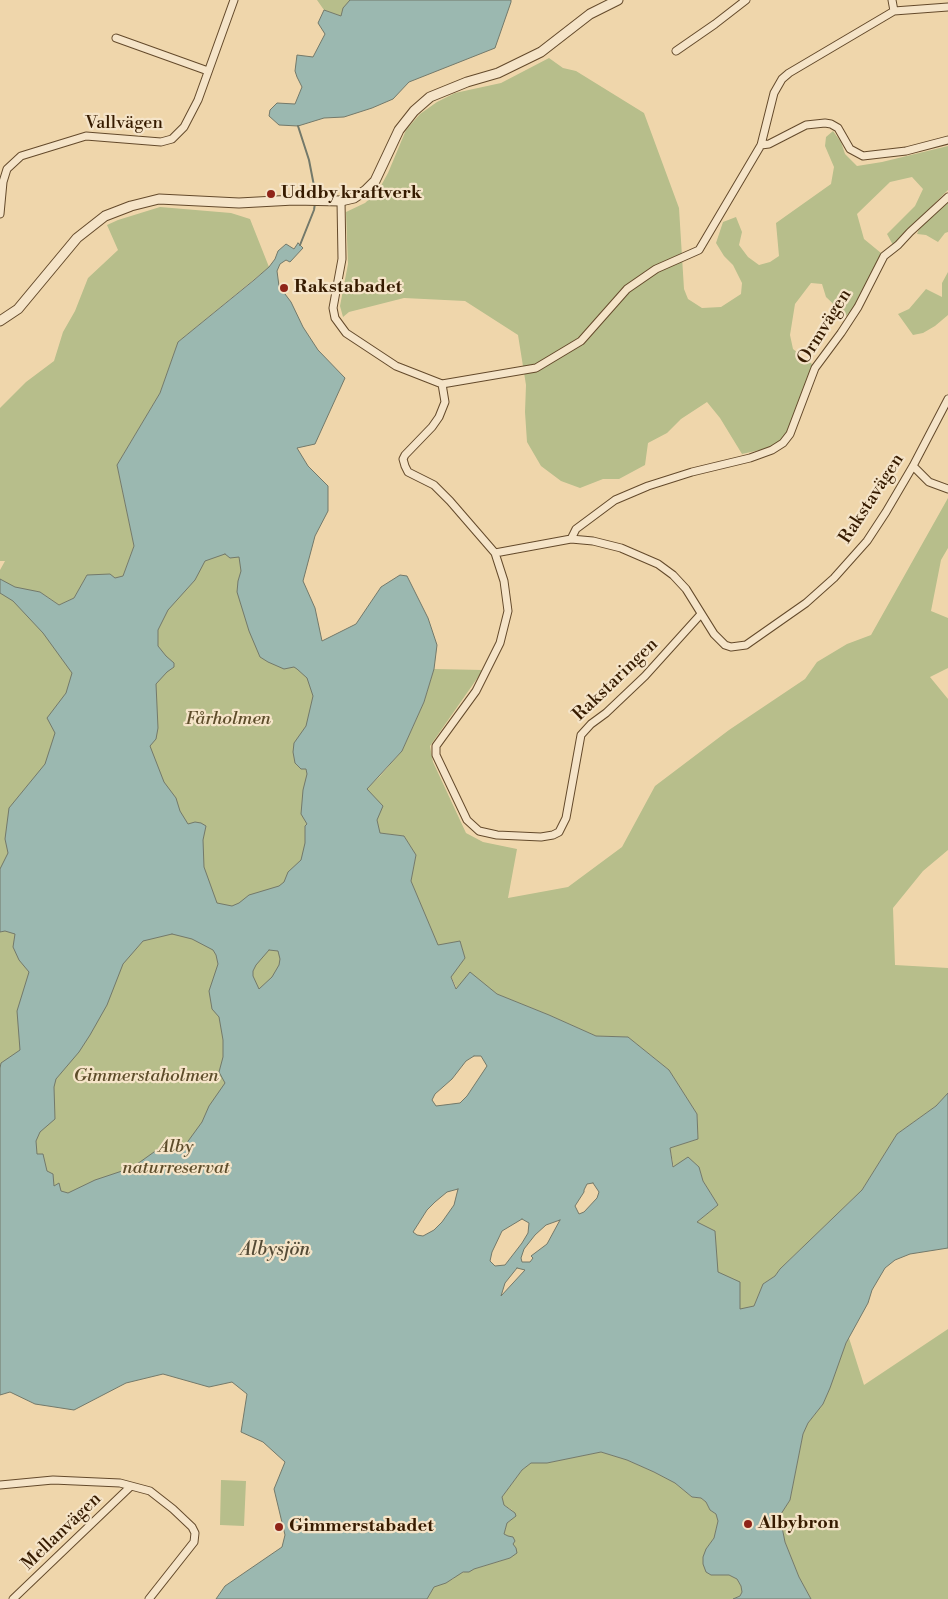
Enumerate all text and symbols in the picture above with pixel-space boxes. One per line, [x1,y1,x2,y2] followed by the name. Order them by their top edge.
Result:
[85,113,163,135] street label: Vallvägen
[281,183,422,205] place label: Uddby kraftverk
[265,188,277,200] marker: Uddby kraftverk
[294,277,402,299] place label: Rakstabadet
[278,282,290,294] marker: Rakstabadet
[793,285,857,369] street label: Ormvägen
[835,450,909,548] street label: Rakstavägen
[569,634,663,726] street label: Rakstaringen
[185,709,271,731] park label: Fårholmen
[74,1066,218,1088] park label: Gimmerstaholmen
[122,1137,230,1180] park label: Alby naturreservat
[240,1239,310,1261] water label: Albysjön
[18,1489,106,1575] street label: Mellanvägen
[758,1513,839,1535] place label: Albybron
[289,1516,434,1538] place label: Gimmerstabadet
[742,1518,754,1530] marker: Albybron
[273,1521,285,1533] marker: Gimmerstabadet

